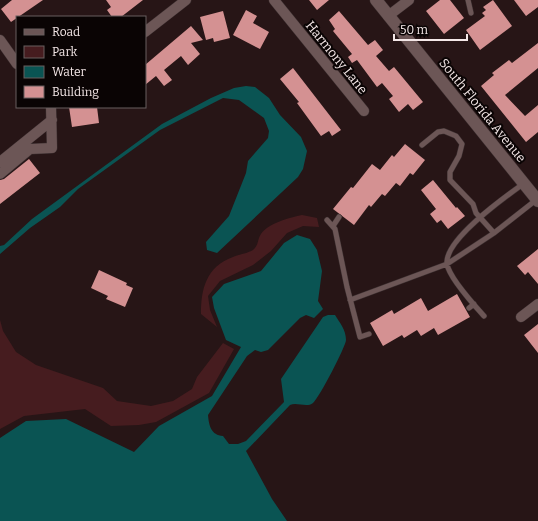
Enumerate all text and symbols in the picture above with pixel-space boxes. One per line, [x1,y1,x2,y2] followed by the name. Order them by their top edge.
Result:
[16,16,146,108] legend
[394,16,467,42] scale bar
[303,18,371,97] street label: Harmony Lane
[400,23,429,37] text: 50 m
[52,25,80,39] text: Road
[52,45,78,59] text: Park
[436,55,529,165] street label: South Florida Avenue
[52,65,87,79] text: Water
[52,85,99,99] text: Building

